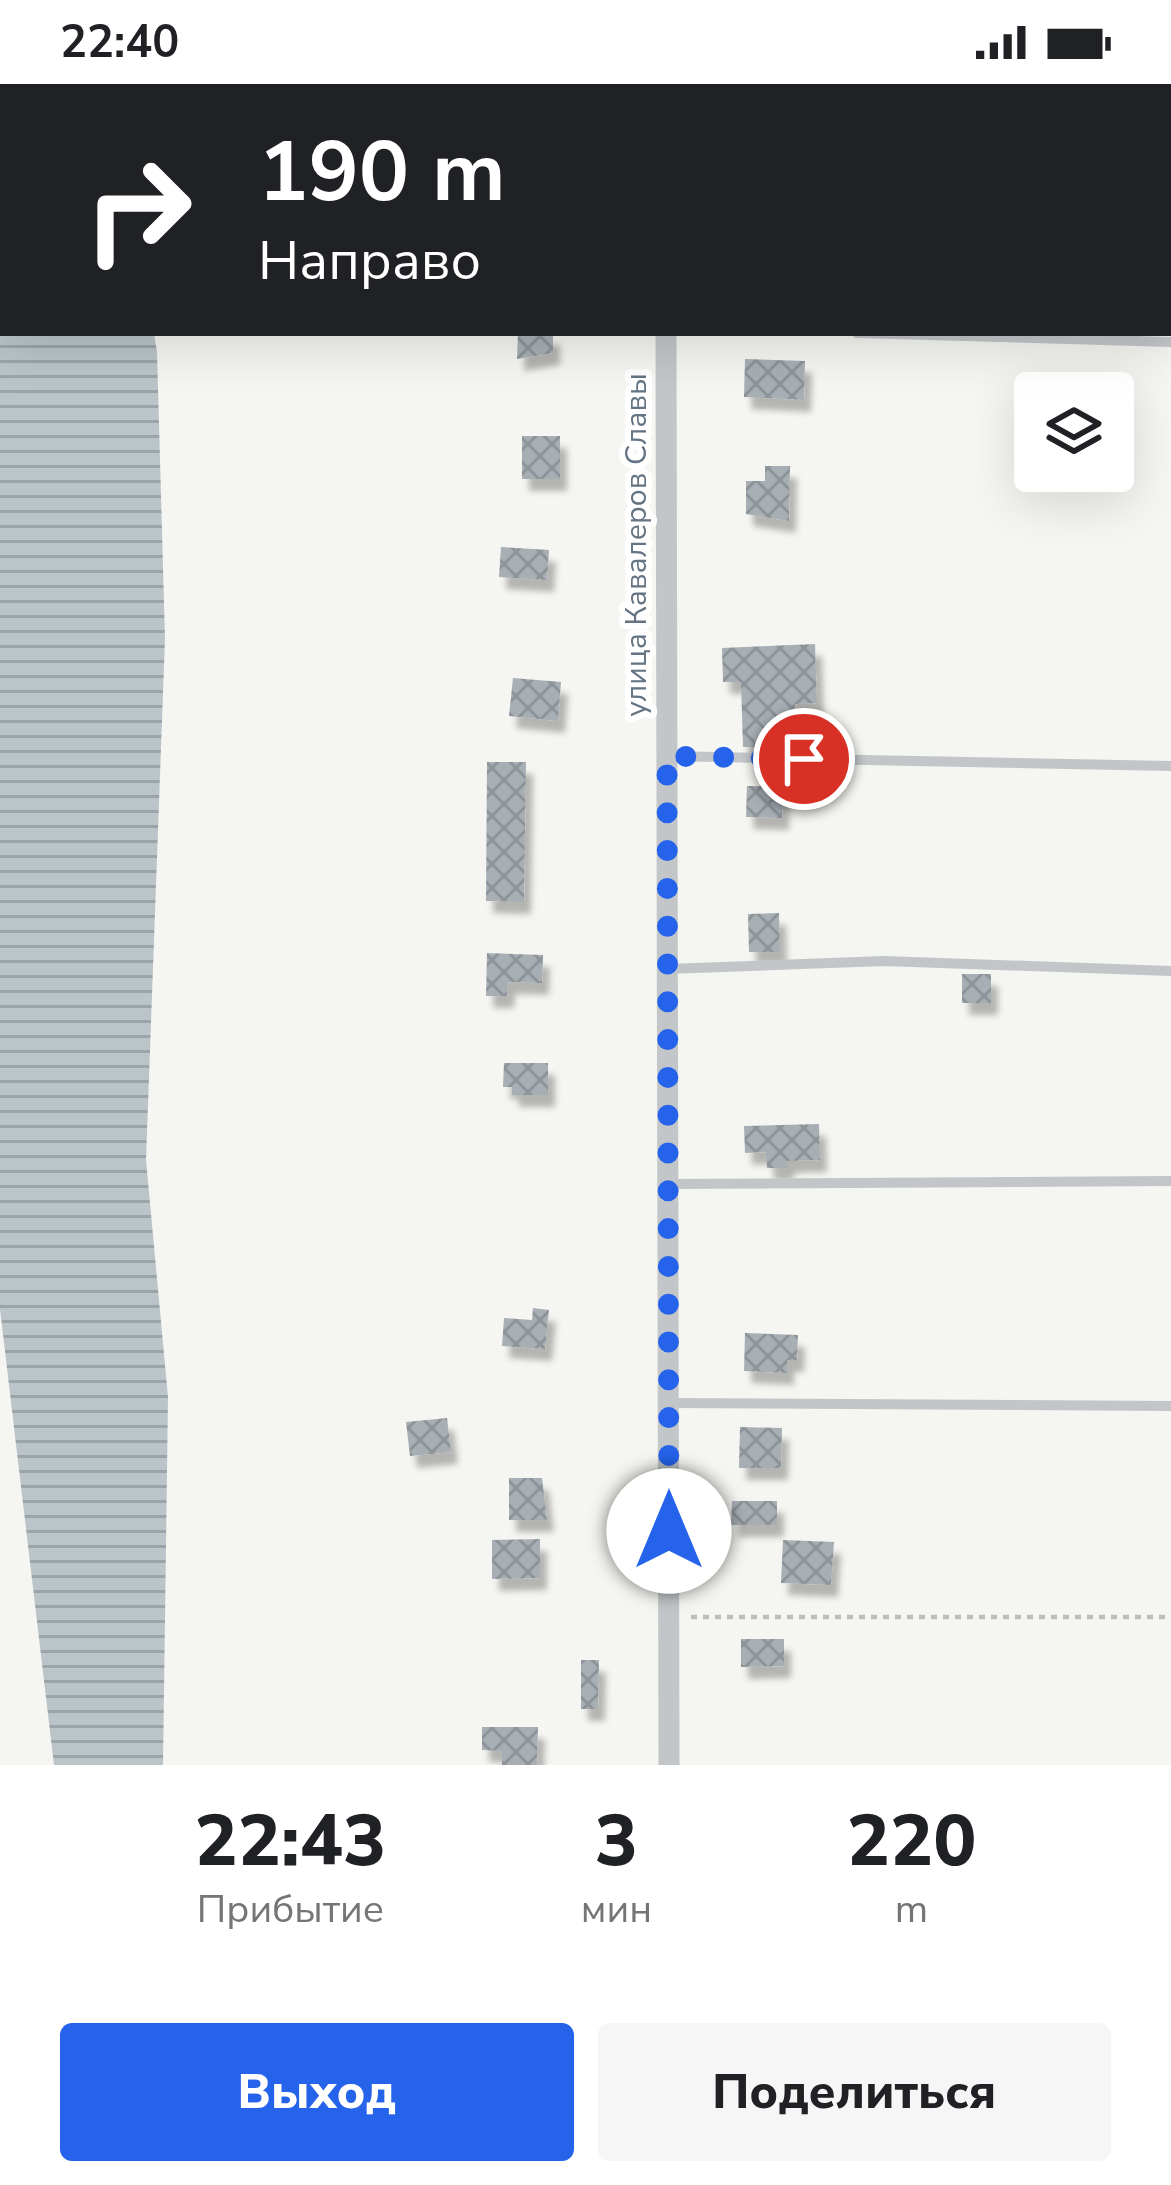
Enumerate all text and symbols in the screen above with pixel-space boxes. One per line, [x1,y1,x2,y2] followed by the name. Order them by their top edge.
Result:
[60,12,179,73] text: 22:40
[258,115,506,230] text: 190 m
[60,132,216,288] icon: right
[258,224,481,298] text: Направо
[1014,372,1134,492] map controls
[1014,372,1134,492] button: layers
[616,373,657,717] street label: улица Кавалеров Славы
[753,708,855,810] pin
[771,726,837,792] icon: arrive
[606,1468,732,1594] position arrow
[195,1792,386,1890] text: 22:43
[595,1792,638,1890] text: 3
[847,1792,976,1890] text: 220
[197,1883,384,1936] text: Прибытие
[581,1883,652,1936] text: мин
[895,1883,928,1936] text: m
[60,2023,574,2161] button: Выход
[598,2023,1111,2161] button: Поделиться

